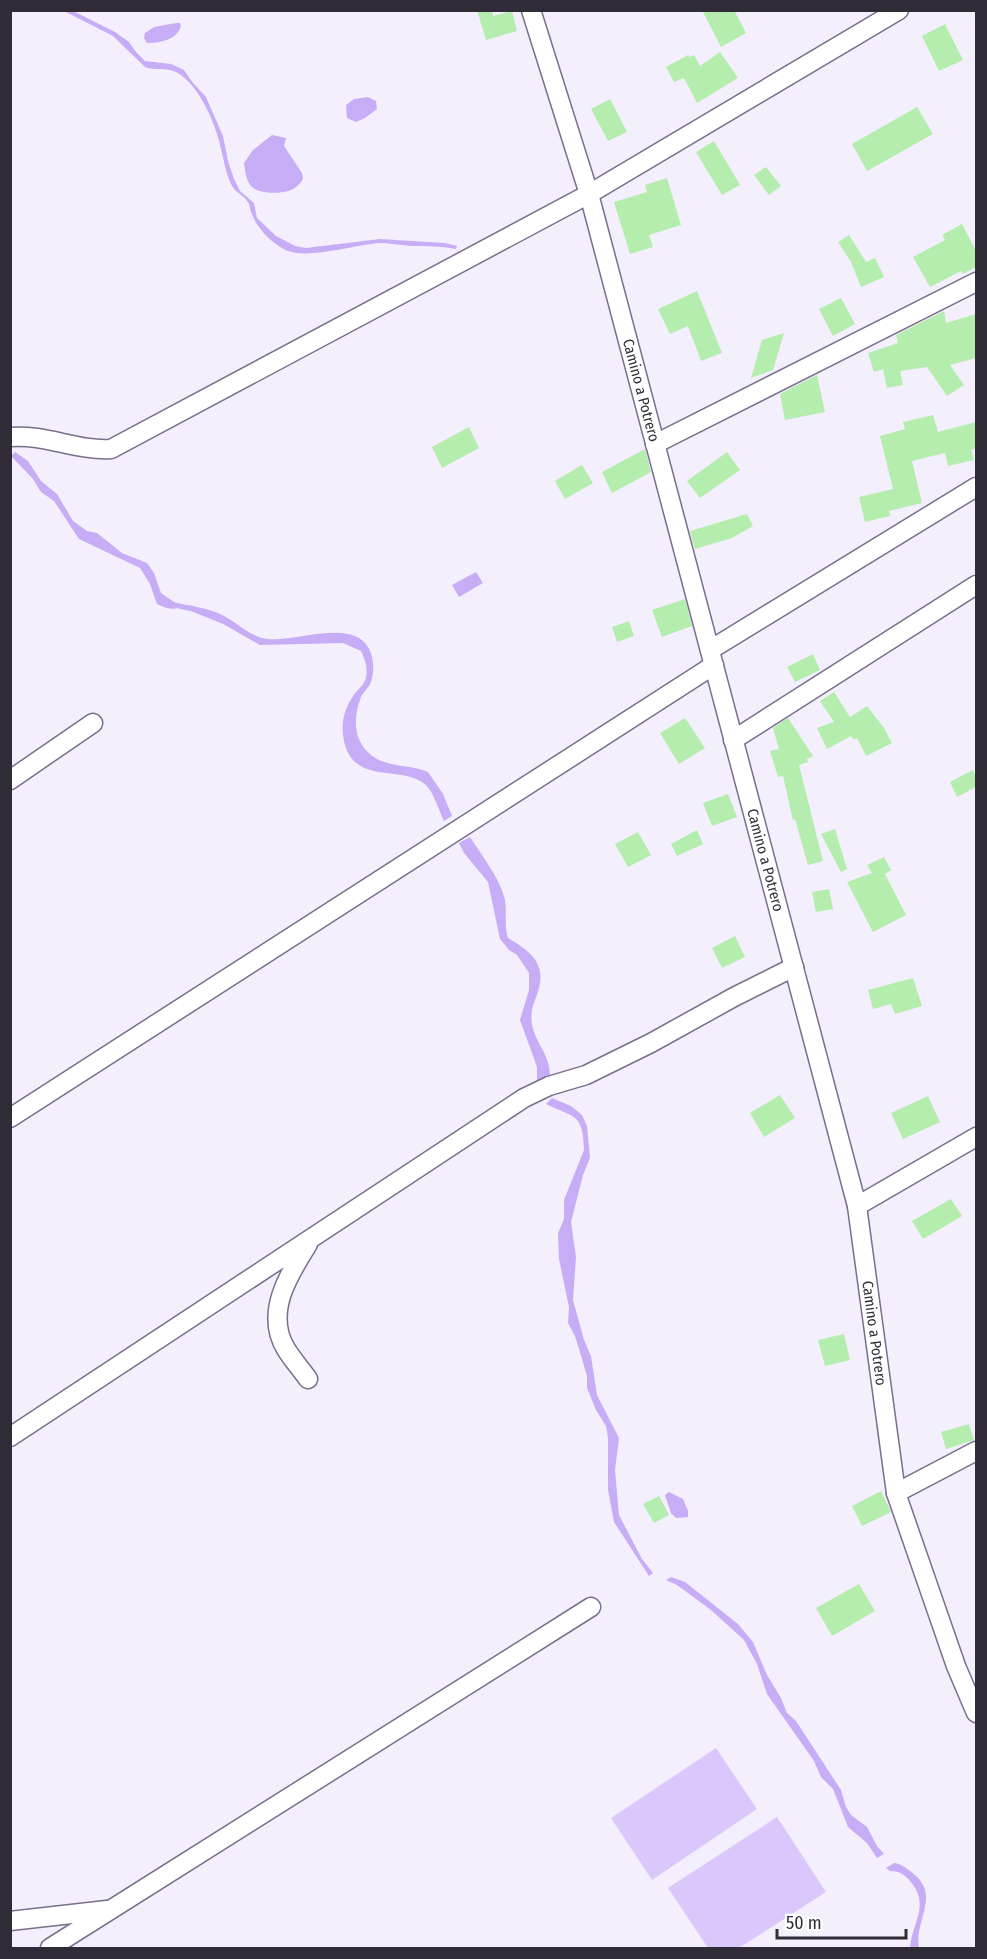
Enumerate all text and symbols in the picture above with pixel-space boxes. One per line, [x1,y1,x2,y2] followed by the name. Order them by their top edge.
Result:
[619,337,663,444] street label: Camino a Potrero
[743,807,788,914] street label: Camino a Potrero
[858,1280,890,1387] street label: Camino a Potrero
[777,1902,906,1940] scale bar
[786,1912,822,1934] text: 50 m

